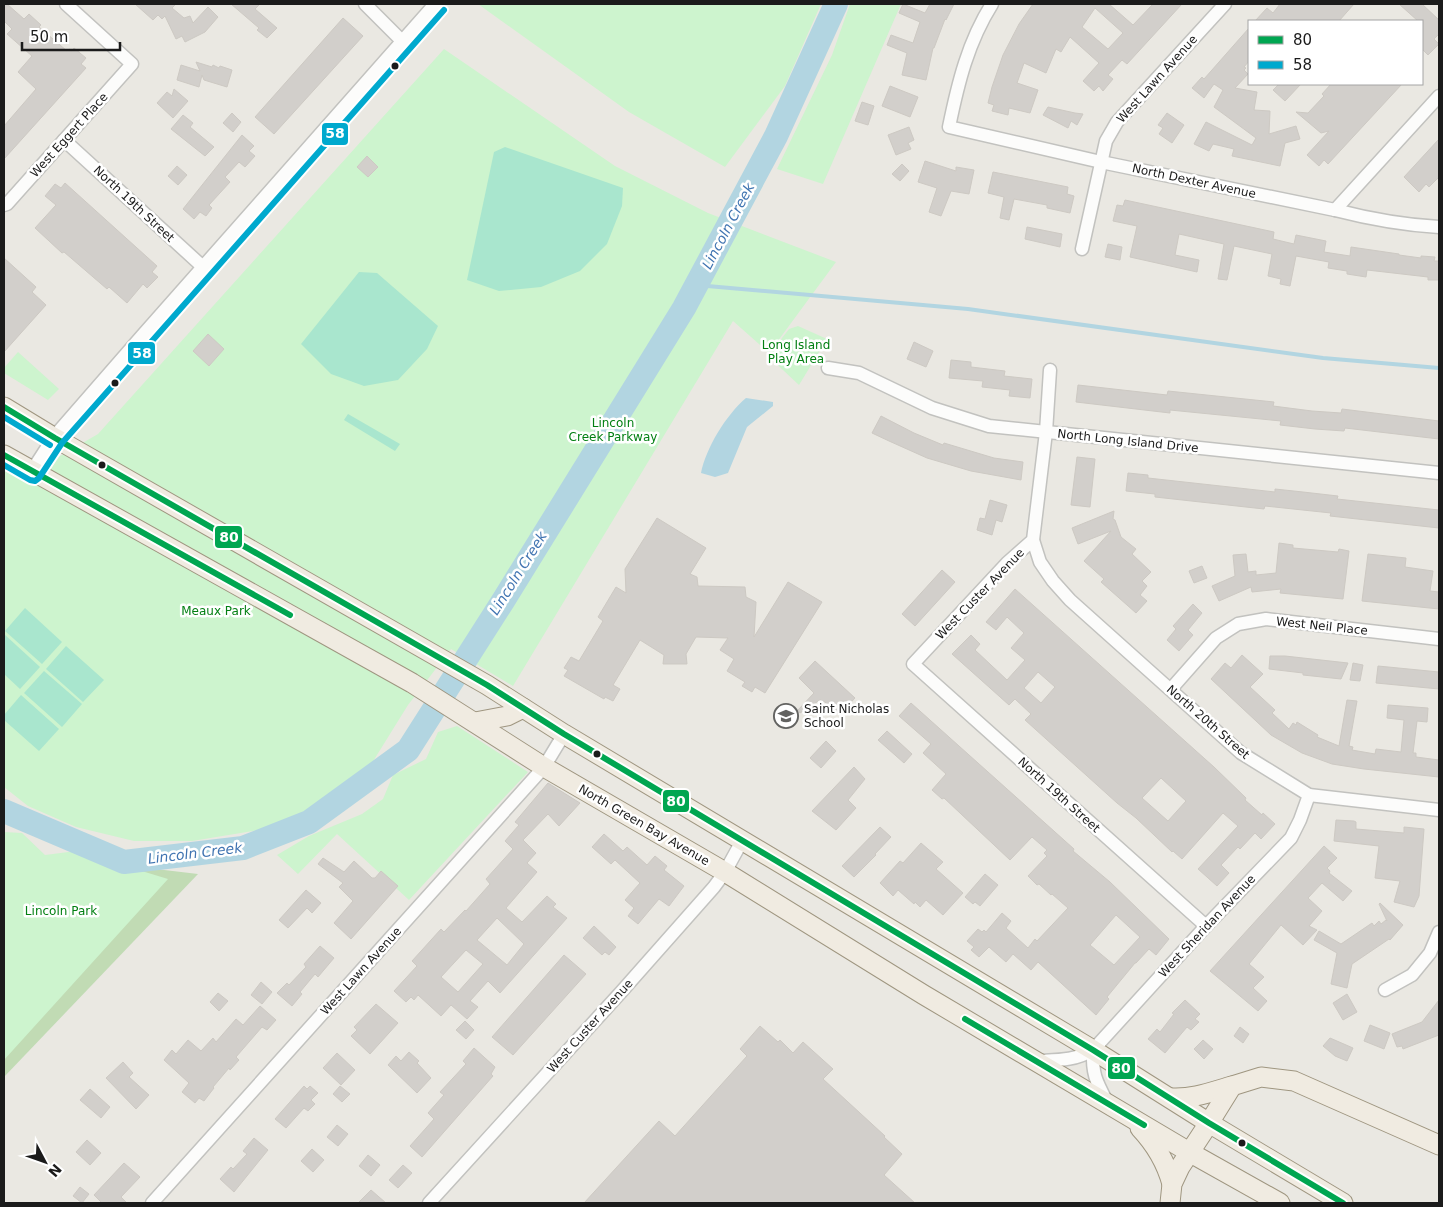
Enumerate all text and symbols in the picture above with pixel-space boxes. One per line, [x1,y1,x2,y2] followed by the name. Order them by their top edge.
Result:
[22,20,120,52] scale bar
[1248,20,1423,85] legend
[30,28,68,46] text: 50 m
[1293,31,1312,49] text: 80
[1114,32,1200,126] street label: West Lawn Avenue
[1293,56,1312,74] text: 58
[390,61,400,71] unlabelled marker
[27,90,111,180] street label: West Eggert Place
[321,122,349,146] line badge: 58
[325,125,345,141] text: 58
[1131,161,1257,201] street label: North Dexter Avenue
[91,163,177,245] street label: North 19th Street
[699,180,758,272] water label: Lincoln Creek
[762,338,830,366] park label: Long Island Play Area
[127,341,156,365] line badge: 58
[132,345,152,361] text: 58
[110,378,120,388] unlabelled marker
[569,416,657,444] park label: Lincoln Creek Parkway
[1057,427,1199,455] street label: North Long Island Drive
[97,460,107,470] unlabelled marker
[214,525,243,549] line badge: 80
[486,528,550,617] water label: Lincoln Creek
[219,529,239,545] text: 80
[933,546,1027,642] street label: West Custer Avenue
[181,604,251,618] park label: Meaux Park
[1275,614,1369,638] street label: West Neil Place
[1164,682,1253,762] street label: North 20th Street
[804,702,889,730] place label: Saint Nicholas School
[773,703,799,729] school or university icon: Saint Nicholas School
[592,749,602,759] unlabelled marker
[1015,755,1103,836] street label: North 19th Street
[576,782,712,868] street label: North Green Bay Avenue
[662,789,690,813] line badge: 80
[666,793,686,809] text: 80
[147,839,244,867] water label: Lincoln Creek
[1156,872,1258,980] street label: West Sheridan Avenue
[25,904,97,918] park label: Lincoln Park
[318,924,404,1018] street label: West Lawn Avenue
[544,976,636,1076] street label: West Custer Avenue
[1107,1056,1136,1080] line badge: 80
[1111,1060,1131,1076] text: 80
[20,1137,70,1187] north arrow
[1237,1138,1247,1148] unlabelled marker
[45,1161,65,1180] text: N

